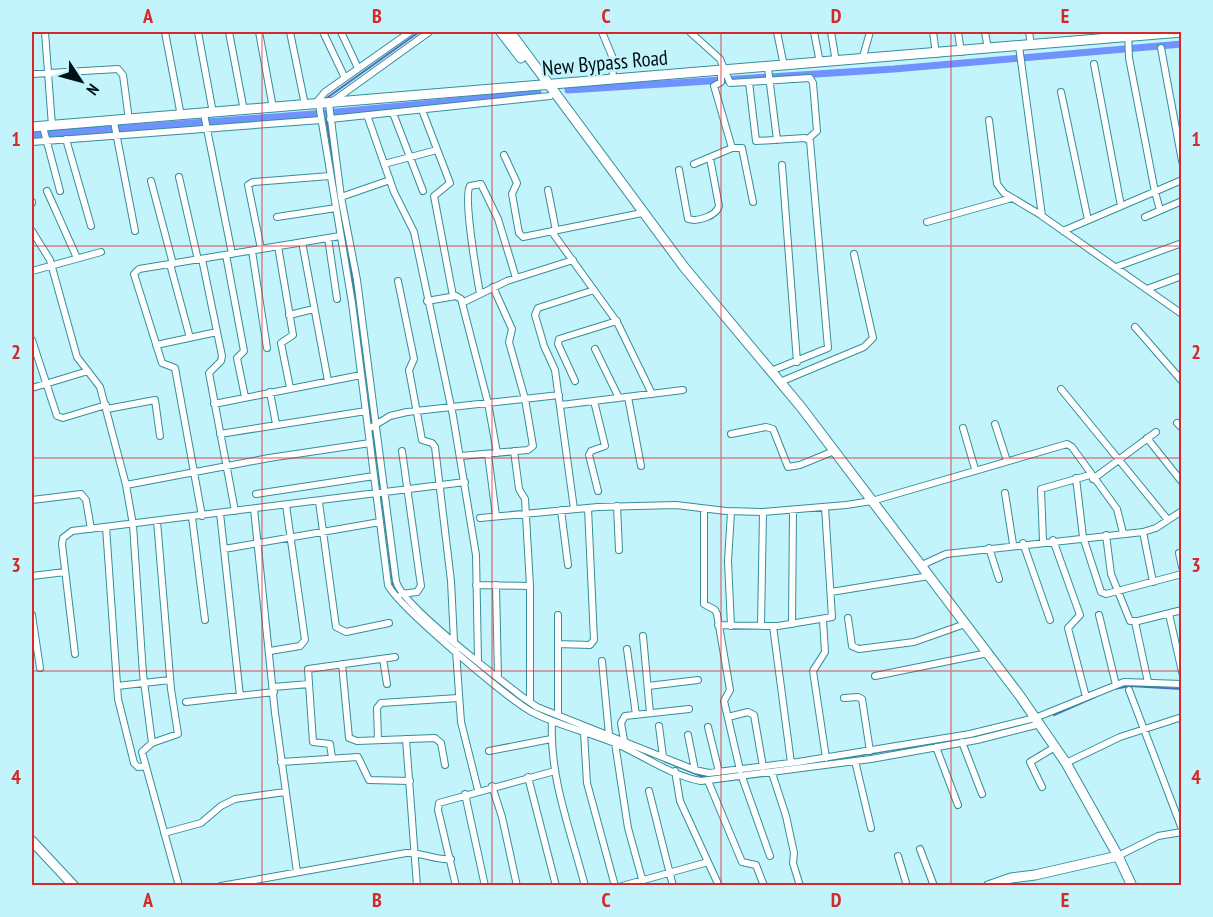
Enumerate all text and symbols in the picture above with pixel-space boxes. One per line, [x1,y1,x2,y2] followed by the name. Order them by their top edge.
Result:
[142,3,154,29] text: A
[372,3,382,29] text: B
[601,3,611,29] text: C
[831,3,842,29] text: D
[1061,3,1069,29] text: E
[541,44,669,81] street label: New Bypass Road
[51,51,111,111] north arrow
[83,80,104,99] text: N
[11,126,21,152] text: 1
[1191,126,1201,152] text: 1
[11,339,21,365] text: 2
[1191,339,1201,365] text: 2
[11,552,21,578] text: 3
[1191,552,1201,578] text: 3
[11,764,21,790] text: 4
[1191,764,1201,790] text: 4
[142,887,154,913] text: A
[372,887,382,913] text: B
[601,887,611,913] text: C
[831,887,842,913] text: D
[1061,887,1069,913] text: E

